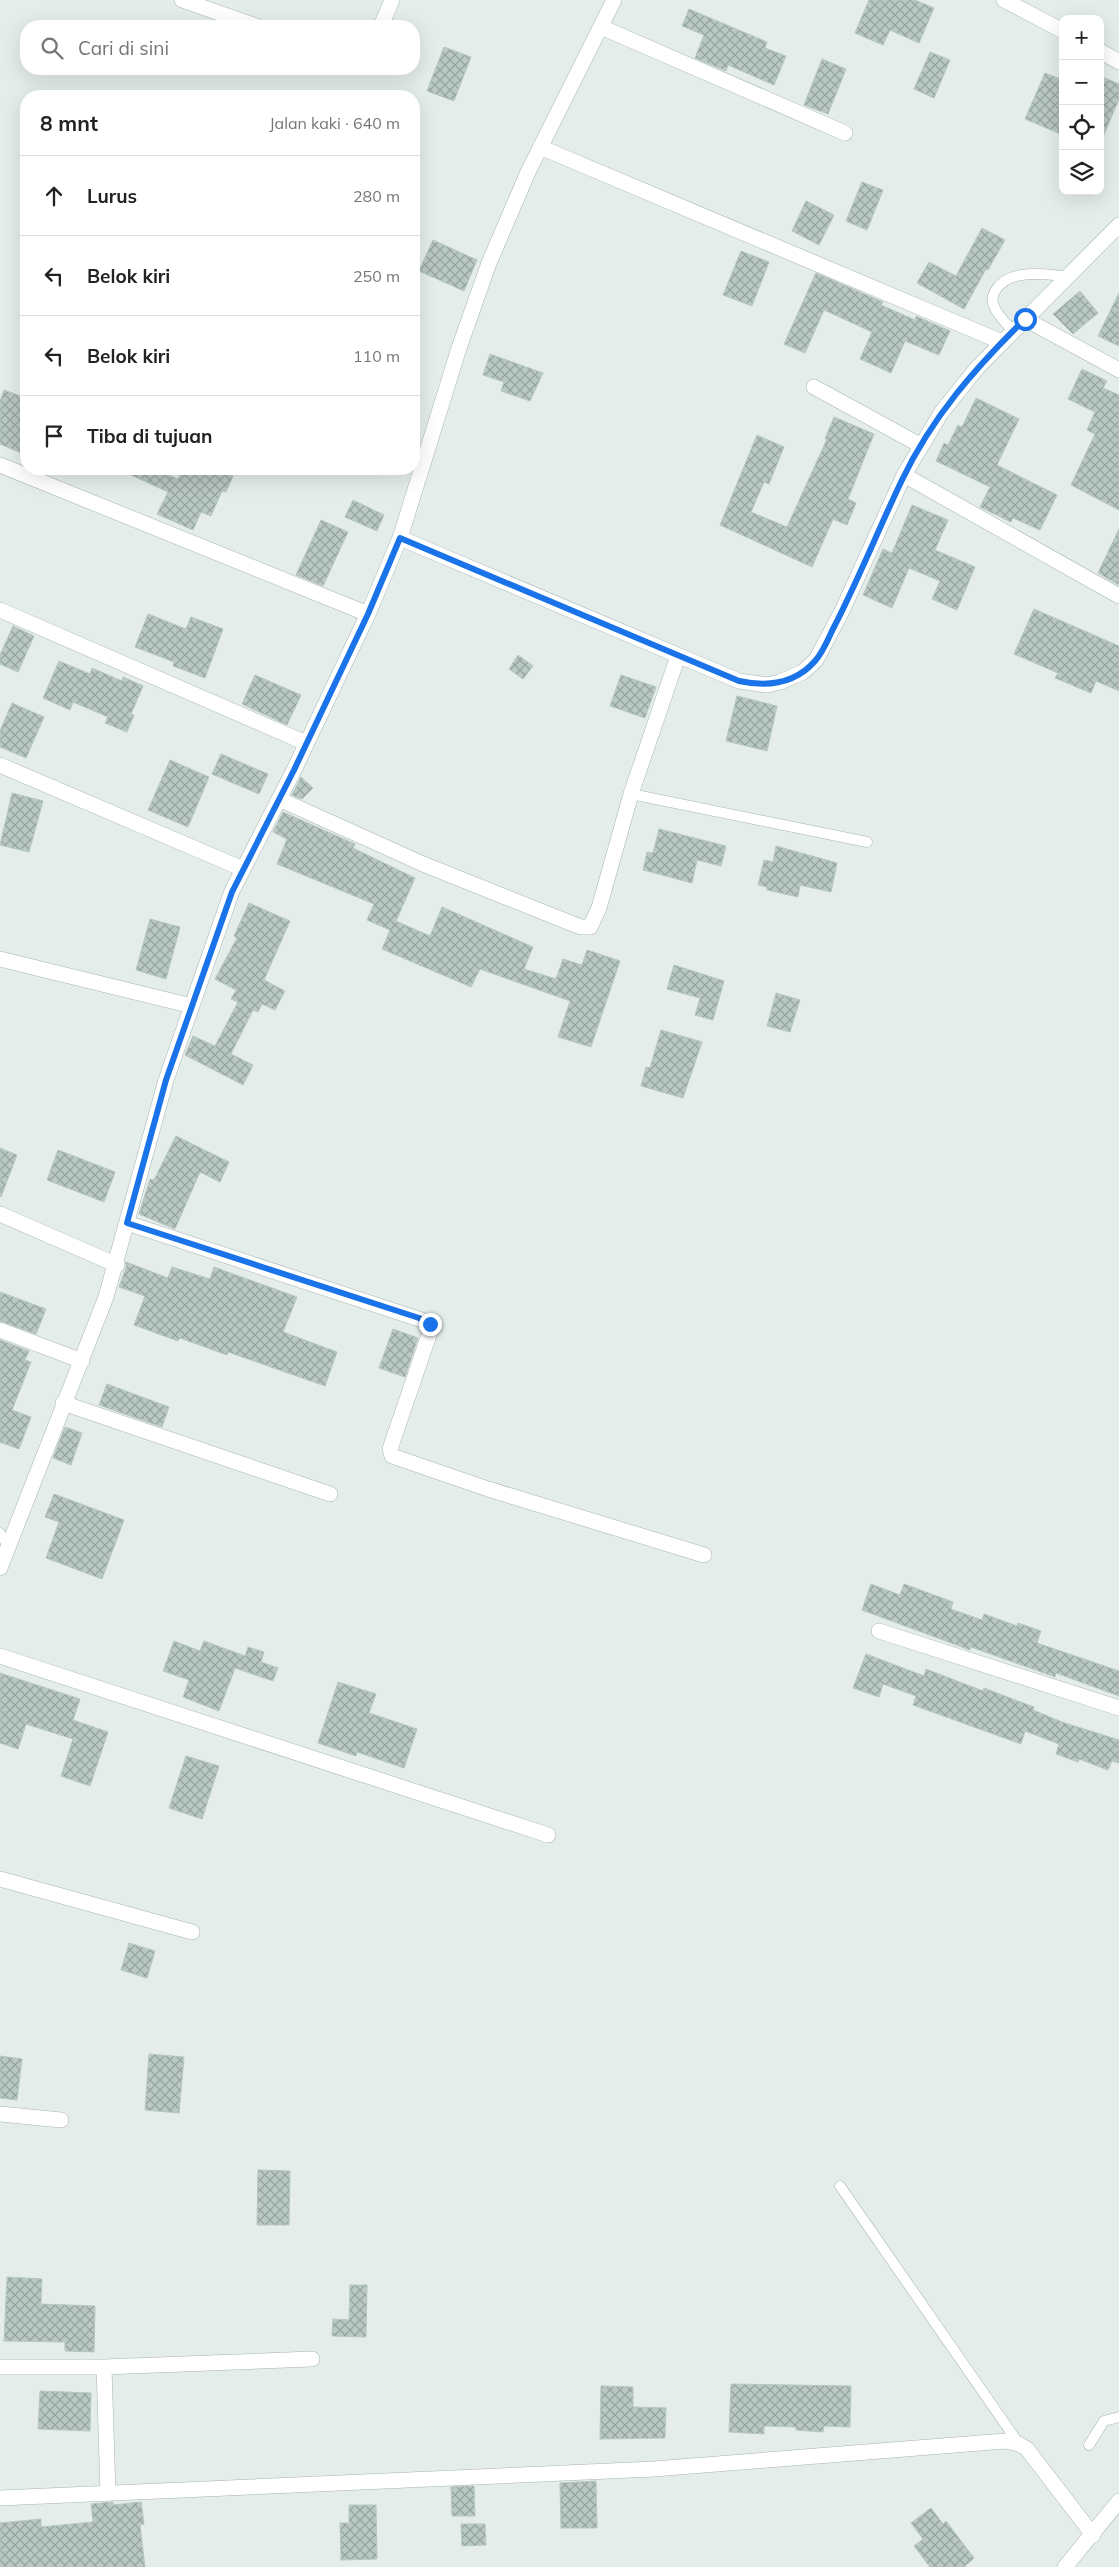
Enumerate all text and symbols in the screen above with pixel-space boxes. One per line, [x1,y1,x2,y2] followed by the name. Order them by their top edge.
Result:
[1059,15,1104,195] map controls
[1059,15,1104,60] button: +
[20,20,420,75] search box
[38,34,66,62] icon: search
[78,36,169,60] text: Cari di sini
[1059,60,1104,105] button: −
[1059,105,1104,150] button: locate
[40,110,98,136] text: 8 mnt
[269,113,400,133] text: Jalan kaki · 640 m
[1059,150,1104,195] button: layers
[40,182,68,210] icon: ahead
[87,184,137,208] text: Lurus
[353,186,400,206] text: 280 m
[40,262,68,290] icon: left
[87,264,170,288] text: Belok kiri
[353,266,400,286] text: 250 m
[1014,308,1037,331] route start
[40,342,68,370] icon: left
[87,344,170,368] text: Belok kiri
[353,346,400,366] text: 110 m
[40,422,68,450] icon: arrive
[87,424,212,448] text: Tiba di tujuan
[419,1313,442,1336] route end

